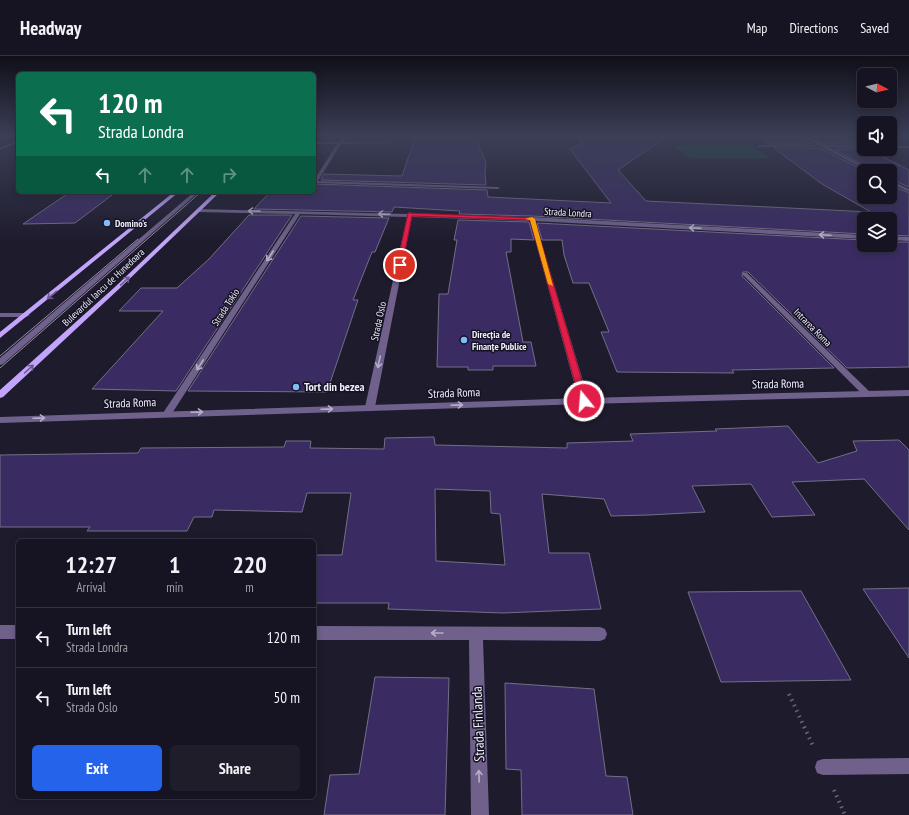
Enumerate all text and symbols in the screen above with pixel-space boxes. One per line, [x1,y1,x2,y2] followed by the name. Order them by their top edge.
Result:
[20,16,81,40] text: Headway
[747,19,767,37] text: Map
[789,19,838,37] text: Directions
[860,19,889,37] text: Saved
[857,68,897,108] north arrow
[857,68,897,252] map controls
[98,84,162,121] text: 120 m
[32,88,84,140] icon: left
[857,116,897,156] button: sound
[98,120,184,143] text: Strada Londra
[92,164,114,186] icon: left
[134,164,156,186] icon: ahead
[176,164,198,186] icon: ahead
[218,164,240,186] icon: right
[857,164,897,204] button: search
[544,205,592,220] street label: Strada Londra
[248,207,261,215] one-way arrow
[378,210,391,217] one-way arrow
[857,212,897,252] button: layers
[115,217,148,230] place label: Domino's
[102,218,112,228] marker: Domino's
[689,224,702,231] one-way arrow
[819,231,832,238] one-way arrow
[59,246,147,329] street label: Bulevardul Iancu de Hunedoara
[383,248,417,282] pin
[266,250,274,262] one-way arrow
[389,254,411,276] icon: arrive
[120,276,130,286] one-way arrow
[209,286,242,328] street label: Strada Tokio
[46,290,57,299] one-way arrow
[368,300,389,342] street label: Strada Oslo
[791,306,834,349] street label: Intrarea Roma
[472,328,527,353] place label: Direcția de Finanțe Publice
[459,335,469,345] marker: Direcția de Finanțe Publice
[375,355,383,368] one-way arrow
[195,359,203,371] one-way arrow
[24,364,34,374] one-way arrow
[752,376,804,391] street label: Strada Roma
[304,379,365,394] place label: Tort din bezea
[563,380,605,422] position arrow
[291,382,301,392] marker: Tort din bezea
[428,384,481,401] street label: Strada Roma
[104,394,157,411] street label: Strada Roma
[450,401,463,408] one-way arrow
[320,405,333,412] one-way arrow
[190,409,203,416] one-way arrow
[32,415,45,422] one-way arrow
[65,549,117,580] text: 12:27
[169,549,180,580] text: 1
[232,549,267,580] text: 220
[76,579,106,596] text: Arrival
[166,579,183,596] text: min
[245,579,254,596] text: m
[66,620,111,639] text: Turn left
[32,627,54,649] icon: left
[267,628,300,647] text: 120 m
[431,629,444,637] one-way arrow
[66,639,128,656] text: Strada Londra
[66,680,111,699] text: Turn left
[468,686,488,762] street label: Strada Finlanda
[32,687,54,709] icon: left
[274,688,300,707] text: 50 m
[66,699,118,716] text: Strada Oslo
[32,745,162,791] button: Exit
[170,745,300,791] button: Share
[475,770,483,783] one-way arrow

